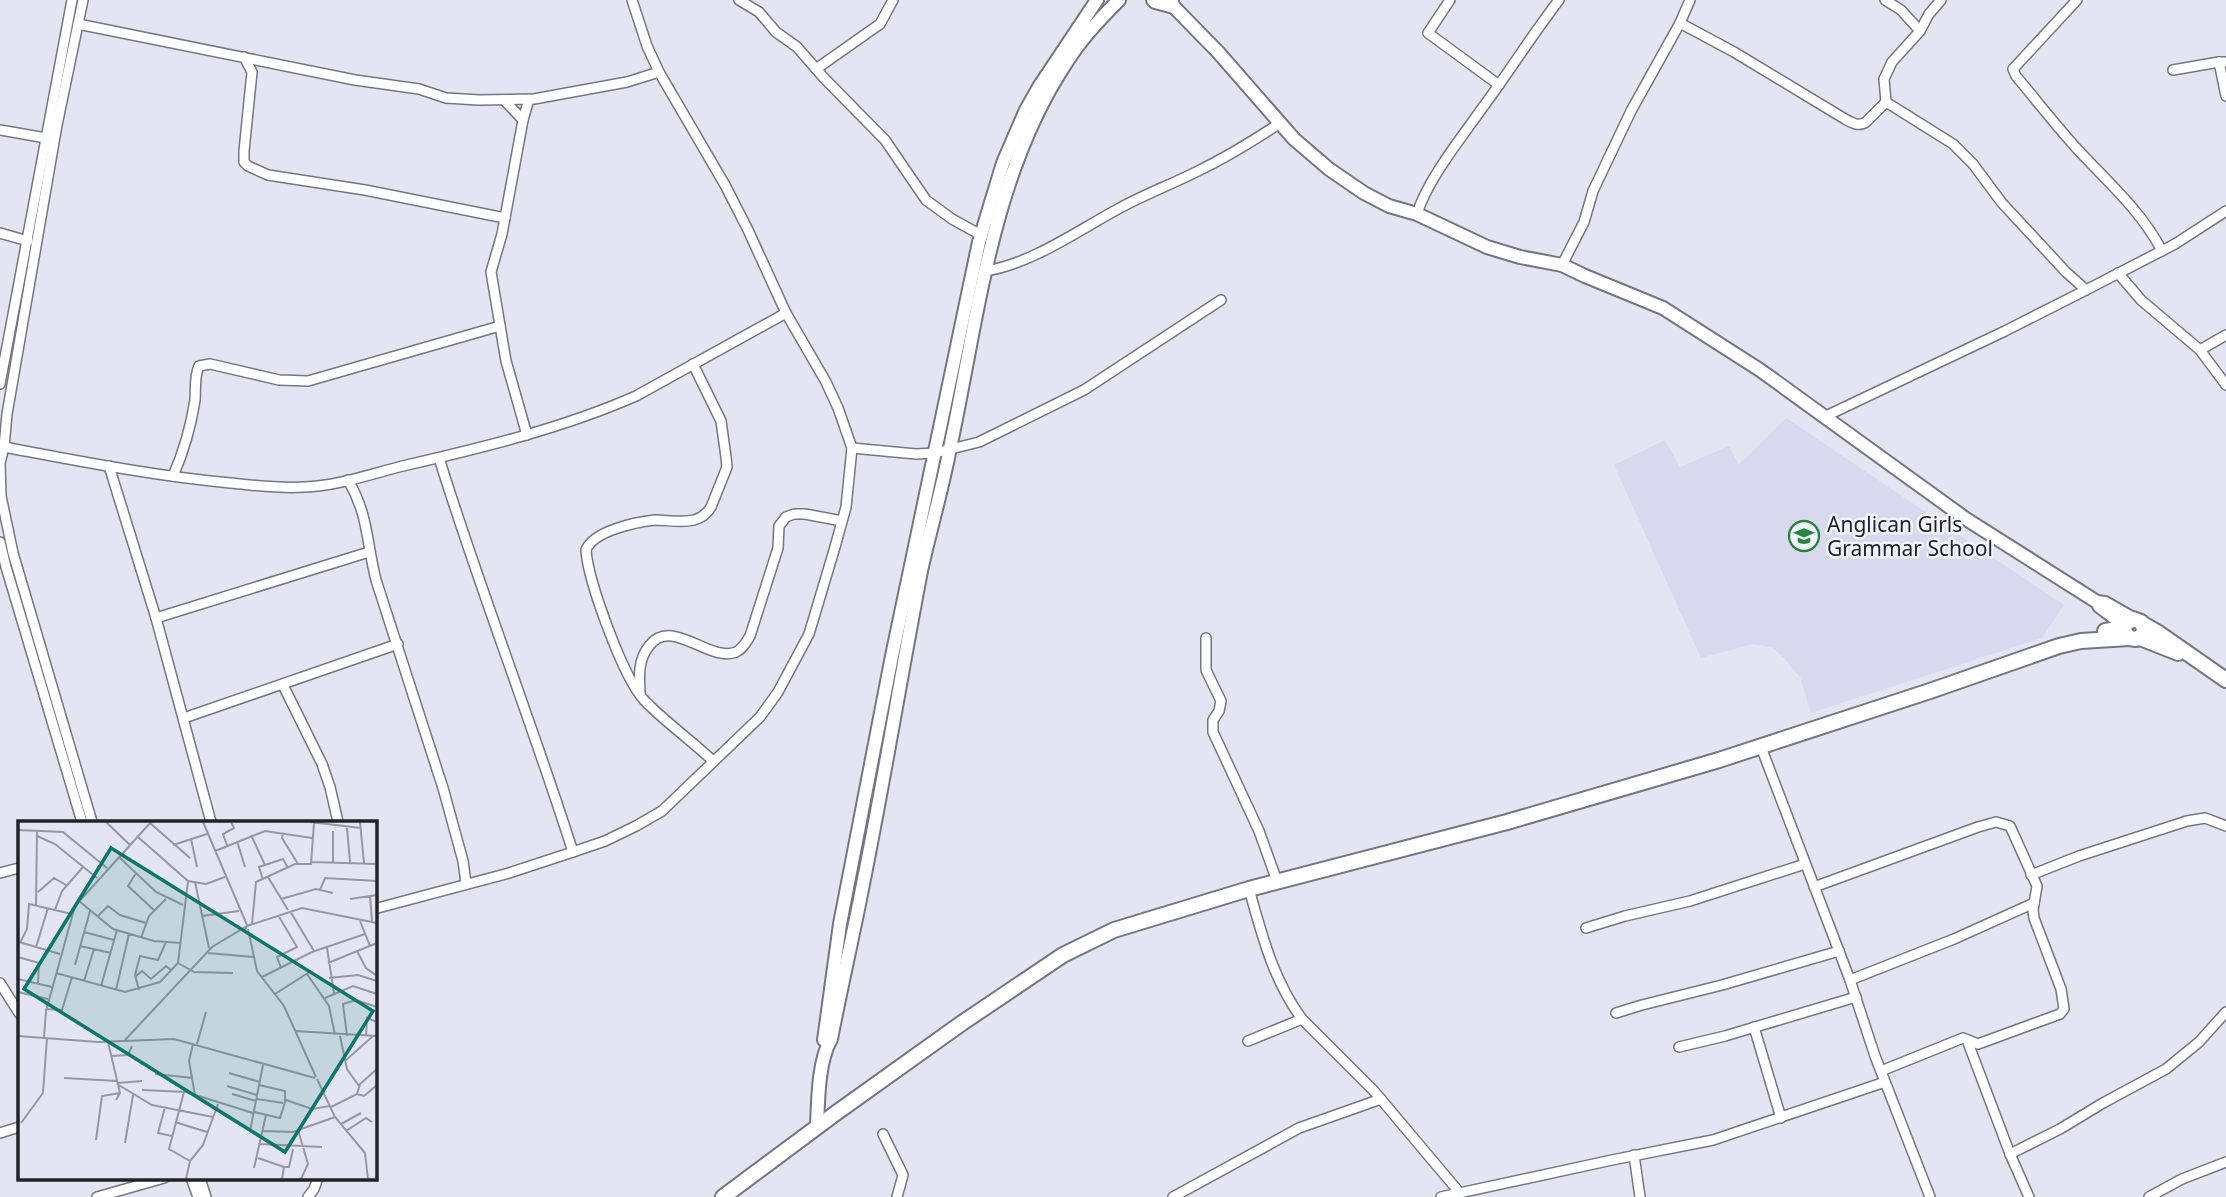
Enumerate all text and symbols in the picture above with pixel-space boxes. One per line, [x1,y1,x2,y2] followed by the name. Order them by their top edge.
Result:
[1827,510,1993,562] place label: Anglican Girls Grammar School
[1787,519,1821,553] school or university icon: Anglican Girls Grammar School
[18,821,376,1180] inset map

